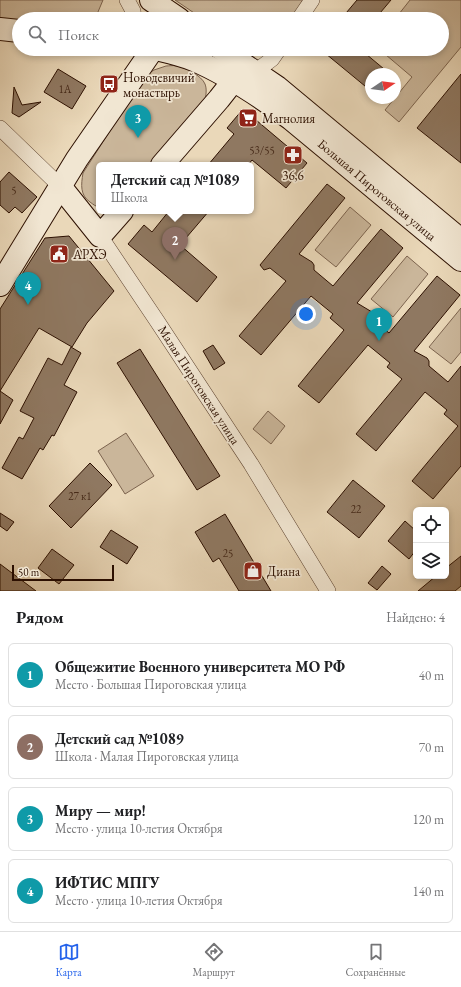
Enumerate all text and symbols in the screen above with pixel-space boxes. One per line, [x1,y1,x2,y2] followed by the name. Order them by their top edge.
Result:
[12,12,449,56] search box
[26,23,48,45] icon: search
[58,25,99,44] text: Поиск
[365,68,401,104] north arrow
[123,69,195,101] place label: Новодевичий монастырь
[98,73,120,95] bus stop icon: Новодевичий монастырь
[59,82,72,96] house number: 1A
[125,105,151,138] pin: 3
[237,107,259,129] supermarket icon: Магнолия
[262,110,315,127] place label: Магнолия
[314,135,441,245] street label: Большая Пироговская улица
[249,143,275,157] house number: 53/55
[282,144,304,166] pharmacy icon: 36,6
[96,162,254,214] popup
[282,167,304,184] place label: 36,6
[111,170,239,189] text: Детский сад №1089
[11,183,17,197] house number: 5
[111,189,148,206] text: Школа
[162,227,188,260] pin: 2
[48,243,70,265] public building icon: АРХЭ
[72,246,107,263] place label: АРХЭ
[15,272,41,305] pin: 4
[296,304,316,324] your location
[366,308,392,341] pin: 1
[154,322,244,449] street label: Малая Пироговская улица
[68,489,92,503] house number: 27 к1
[351,502,362,516] house number: 22
[413,507,449,579] map controls
[413,507,449,543] button: locate
[413,543,449,579] button: layers
[223,546,233,560] house number: 25
[242,560,264,582] shop icon: Диана
[12,563,114,582] scale bar
[267,563,301,580] place label: Диана
[18,565,39,579] text: 50 m
[16,606,64,628] text: Рядом
[386,609,445,626] text: Найдено: 4
[55,657,345,676] text: Общежитие Военного университета МО РФ
[27,667,33,684] text: 1
[419,667,444,684] text: 40 m
[55,676,246,693] text: Место · Большая Пироговская улица
[55,729,184,748] text: Детский сад №1089
[27,739,33,756] text: 2
[419,739,444,756] text: 70 m
[55,748,239,765] text: Школа · Малая Пироговская улица
[55,801,146,820] text: Миру — мир!
[27,811,33,828] text: 3
[413,811,444,828] text: 120 m
[55,820,223,837] text: Место · улица 10-летия Октября
[55,873,160,892] text: ИФТИС МПГУ
[27,883,33,900] text: 4
[413,883,444,900] text: 140 m
[55,892,223,909] text: Место · улица 10-летия Октября
[55,941,82,979] tab: Карта
[193,941,235,979] tab: Маршрут
[346,941,406,979] tab: Сохранённые

